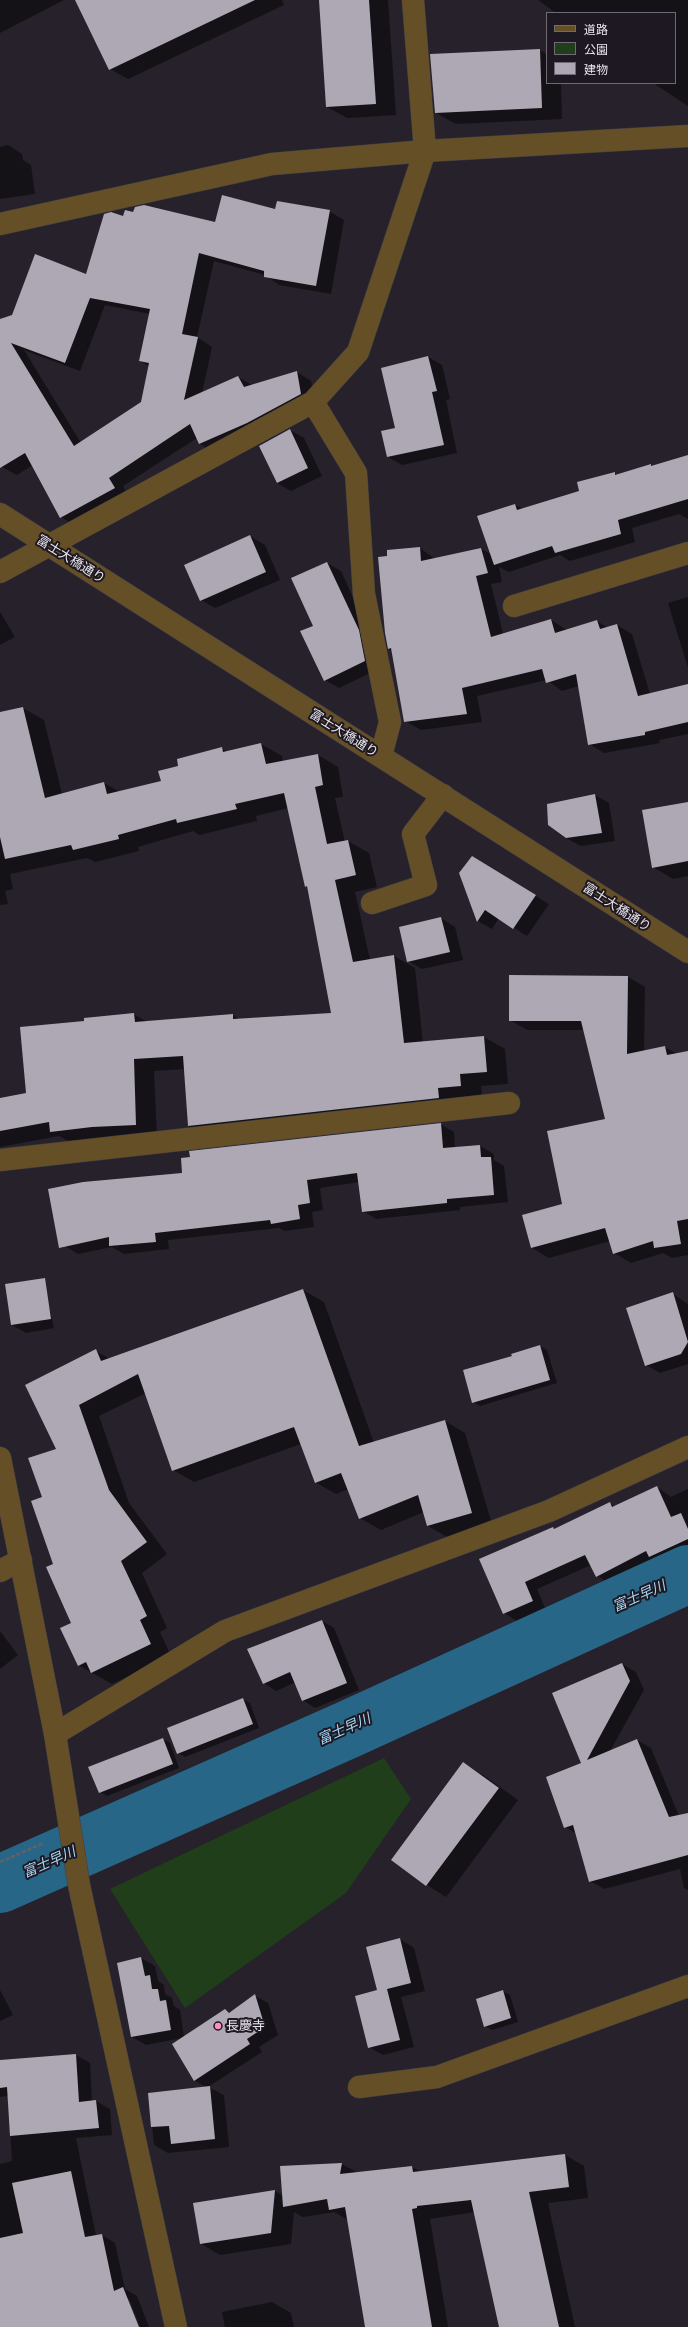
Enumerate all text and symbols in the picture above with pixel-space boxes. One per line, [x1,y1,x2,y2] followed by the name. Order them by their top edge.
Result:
[546,12,676,84] legend
[584,22,608,36] text: 道路
[584,42,608,56] text: 公園
[584,62,608,76] text: 建物
[34,532,108,586] street label: 富士大橋通り
[307,706,381,760] street label: 富士大橋通り
[580,879,654,935] street label: 富士大橋通り
[610,1577,668,1615] water label: 富士早川
[315,1710,373,1748] water label: 富士早川
[20,1843,78,1881] water label: 富士早川
[226,2018,265,2034] place label: 長慶寺
[213,2021,223,2031] marker: 長慶寺

